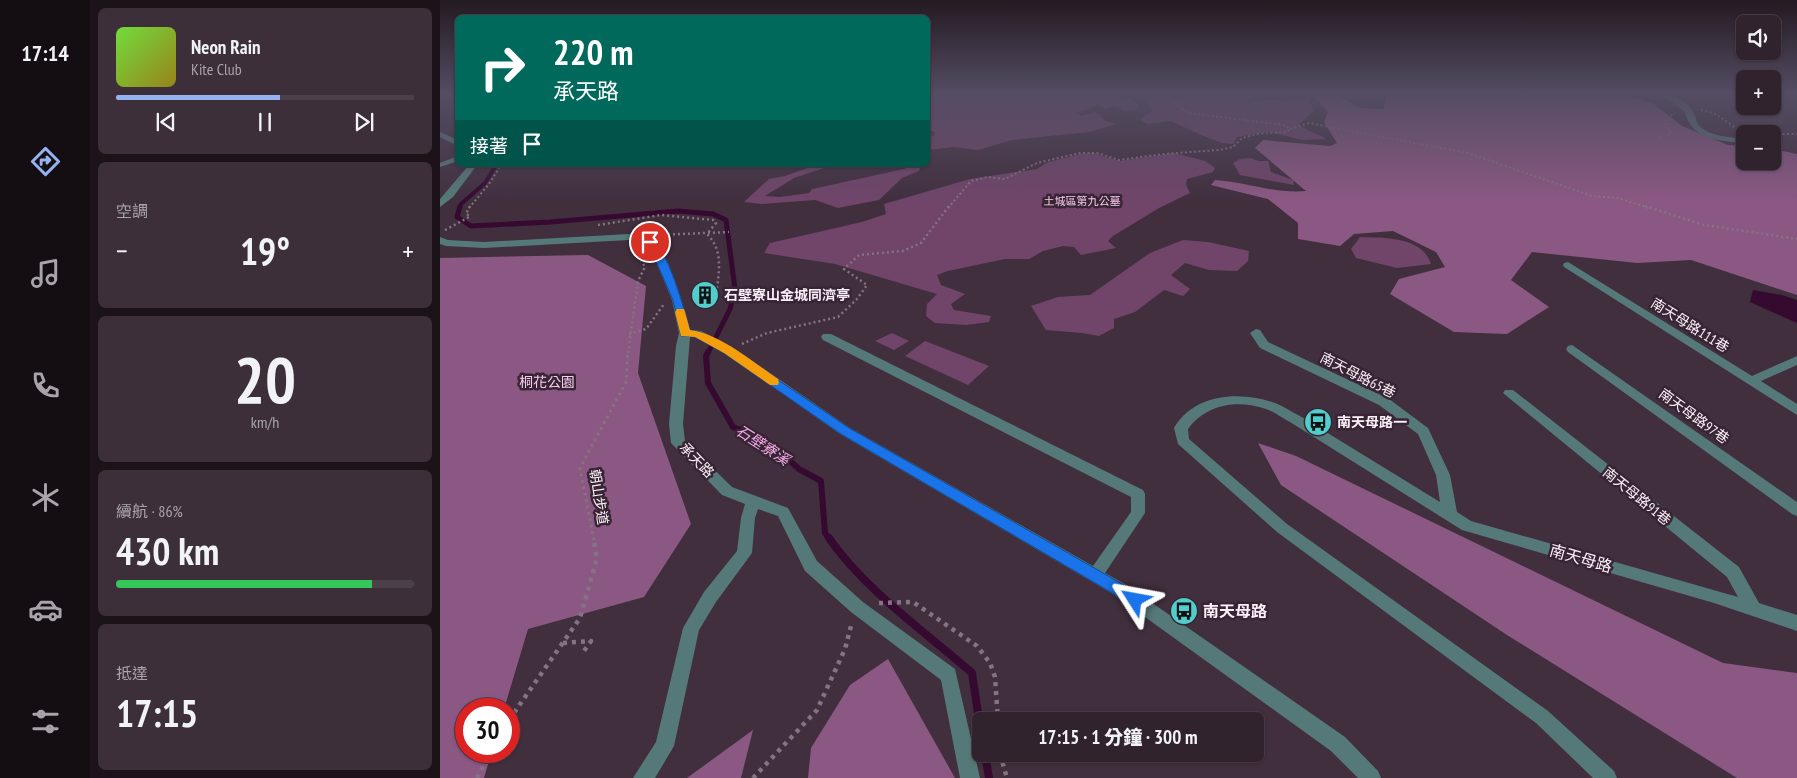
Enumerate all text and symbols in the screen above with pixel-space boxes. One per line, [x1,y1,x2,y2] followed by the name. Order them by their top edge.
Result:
[1736,15,1781,170] map controls
[1736,15,1781,60] button: sound
[553,29,634,75] text: 220 m
[191,35,260,59] text: Neon Rain
[470,35,535,100] icon: right
[21,39,69,67] text: 17:14
[191,59,242,79] text: Kite Club
[1736,70,1781,115] button: +
[553,77,619,105] text: 承天路
[152,108,180,136] icon: previous
[251,108,279,136] icon: pause
[350,108,378,136] icon: next
[1736,125,1781,170] button: −
[518,130,546,158] icon: arrive
[470,134,508,158] text: 接著
[28,144,63,179] icon: directions
[1044,194,1121,208] park label: 土城區第九公墓
[116,201,148,221] text: 空調
[629,221,671,263] pin
[240,226,290,275] text: 19°
[636,228,664,256] icon: arrive
[116,232,128,269] text: −
[402,232,414,269] text: +
[28,256,63,291] icon: music
[690,280,720,310] building icon: 石壁寮山金城同濟亭
[724,286,850,304] place label: 石壁寮山金城同濟亭
[1648,294,1732,356] street label: 南天母路111巷
[234,337,296,421] text: 20
[1317,348,1399,402] street label: 南天母路65巷
[28,368,63,403] icon: phone
[519,373,575,391] park label: 桐花公園
[1655,384,1733,448] street label: 南天母路97巷
[1303,407,1333,437] bus stop icon: 南天母路一
[251,412,279,432] text: km/h
[1337,413,1407,431] place label: 南天母路一
[733,421,795,470] water label: 石壁寮溪
[676,439,718,481] street label: 承天路
[1599,463,1675,529] street label: 南天母路91巷
[586,468,612,526] street label: 朝山步道
[28,480,63,515] icon: climate
[116,501,183,521] text: 續航 · 86%
[116,526,219,575] text: 430 km
[1547,540,1615,576] street label: 南天母路
[1108,573,1160,625] position arrow
[28,592,63,627] icon: car
[1169,596,1199,626] bus stop icon: 南天母路
[1203,601,1267,621] place label: 南天母路
[116,663,148,683] text: 抵達
[116,688,198,737] text: 17:15
[455,698,520,763] speed limit sign: 30
[28,704,63,739] icon: filters
[1038,725,1198,749] text: 17:15 · 1 分鐘 · 300 m

